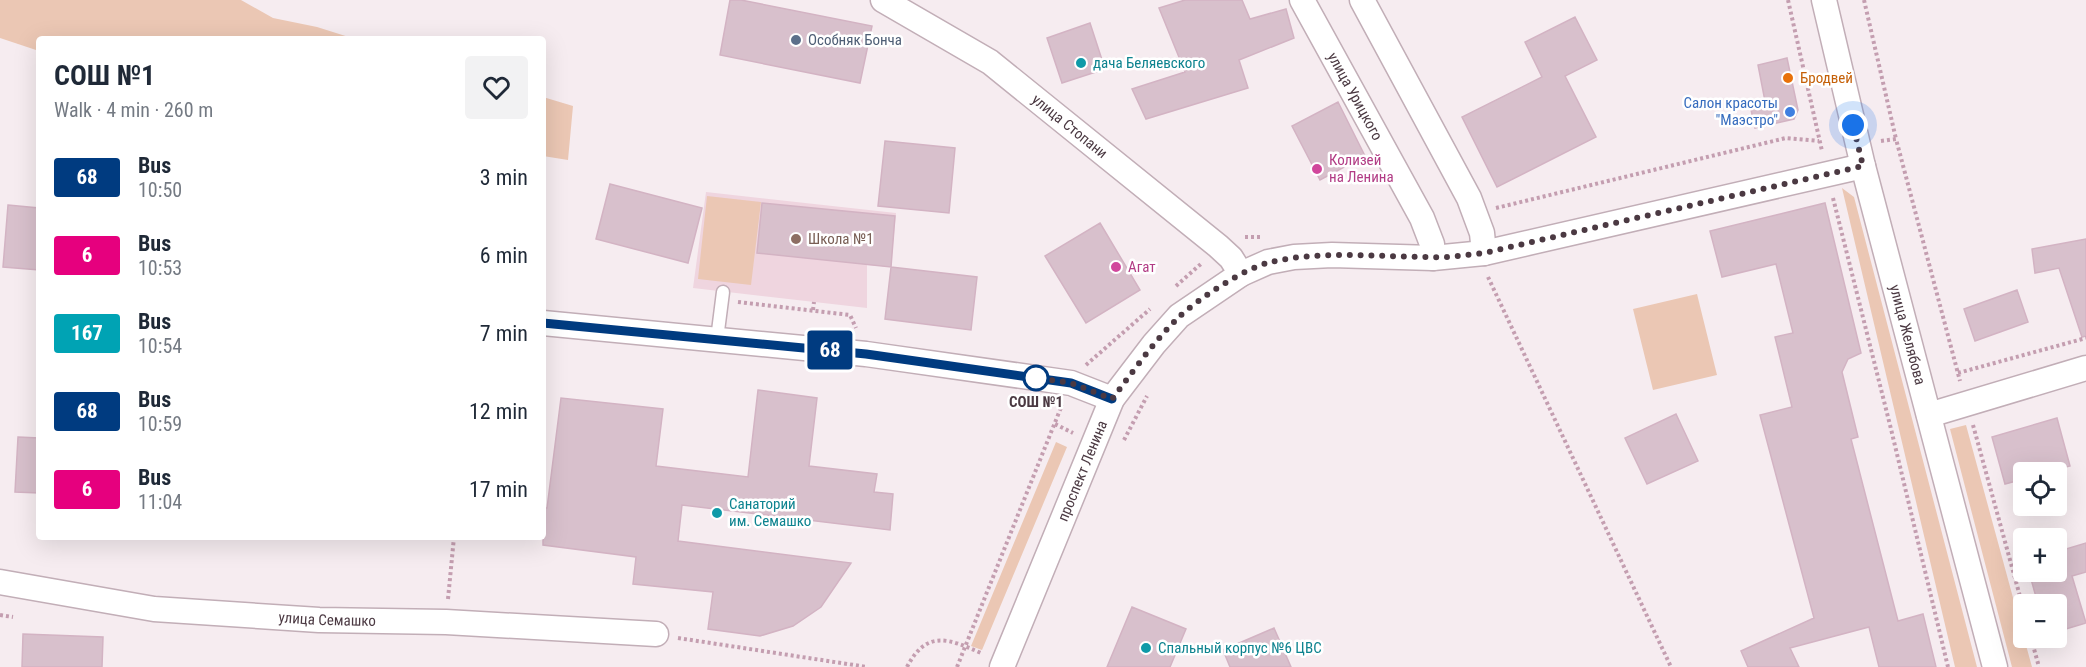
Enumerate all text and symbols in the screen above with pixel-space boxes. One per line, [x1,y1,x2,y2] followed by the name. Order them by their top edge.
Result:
[808,31,902,49] place label: Особняк Бонча
[789,33,803,47] marker: Особняк Бонча
[1324,49,1386,144] street label: улица Урицкого
[1093,54,1205,72] place label: дача Беляевского
[465,56,528,119] button: heart
[1074,56,1088,70] marker: дача Беляевского
[54,59,155,92] text: СОШ №1
[1800,69,1853,87] place label: Бродвей
[1781,71,1795,85] marker: Бродвей
[1028,90,1111,162] street label: улица Стопани
[1683,94,1778,129] place label: Салон красоты "Маэстро"
[54,98,213,122] text: Walk · 4 min · 260 m
[1783,105,1797,119] marker: Салон красоты "Маэстро"
[1838,110,1868,140] your location
[1329,151,1394,186] place label: Колизей на Ленина
[138,153,171,178] text: Bus
[1310,162,1324,176] marker: Колизей на Ленина
[76,165,98,189] text: 68
[480,165,528,190] text: 3 min
[138,178,182,202] text: 10:50
[808,230,874,248] place label: Школа №1
[138,231,171,256] text: Bus
[789,232,803,246] marker: Школа №1
[82,243,92,267] text: 6
[480,243,528,268] text: 6 min
[138,256,182,280] text: 10:53
[1128,258,1156,276] place label: Агат
[1109,260,1123,274] marker: Агат
[1886,283,1929,387] street label: улица Желябова
[138,309,171,334] text: Bus
[71,321,103,345] text: 167
[480,321,528,346] text: 7 min
[803,330,857,370] line badge: 68
[138,334,182,358] text: 10:54
[819,338,841,362] text: 68
[1023,365,1049,391] marker: СОШ №1
[138,387,171,412] text: Bus
[1009,393,1063,411] place label: СОШ №1
[76,399,98,423] text: 68
[469,399,528,424] text: 12 min
[138,412,182,436] text: 10:59
[1054,418,1111,524] street label: проспект Ленина
[2013,462,2067,648] map controls
[2013,462,2067,516] button: locate
[138,465,171,490] text: Bus
[82,477,92,501] text: 6
[469,477,528,502] text: 17 min
[138,490,182,514] text: 11:04
[729,495,811,530] place label: Санаторий им. Семашко
[710,506,724,520] marker: Санаторий им. Семашко
[2013,528,2067,582] button: +
[2013,594,2067,648] button: −
[278,608,376,630] street label: улица Семашко
[1158,639,1322,657] place label: Спальный корпус №6 ЦВС
[1139,641,1153,655] marker: Спальный корпус №6 ЦВС

